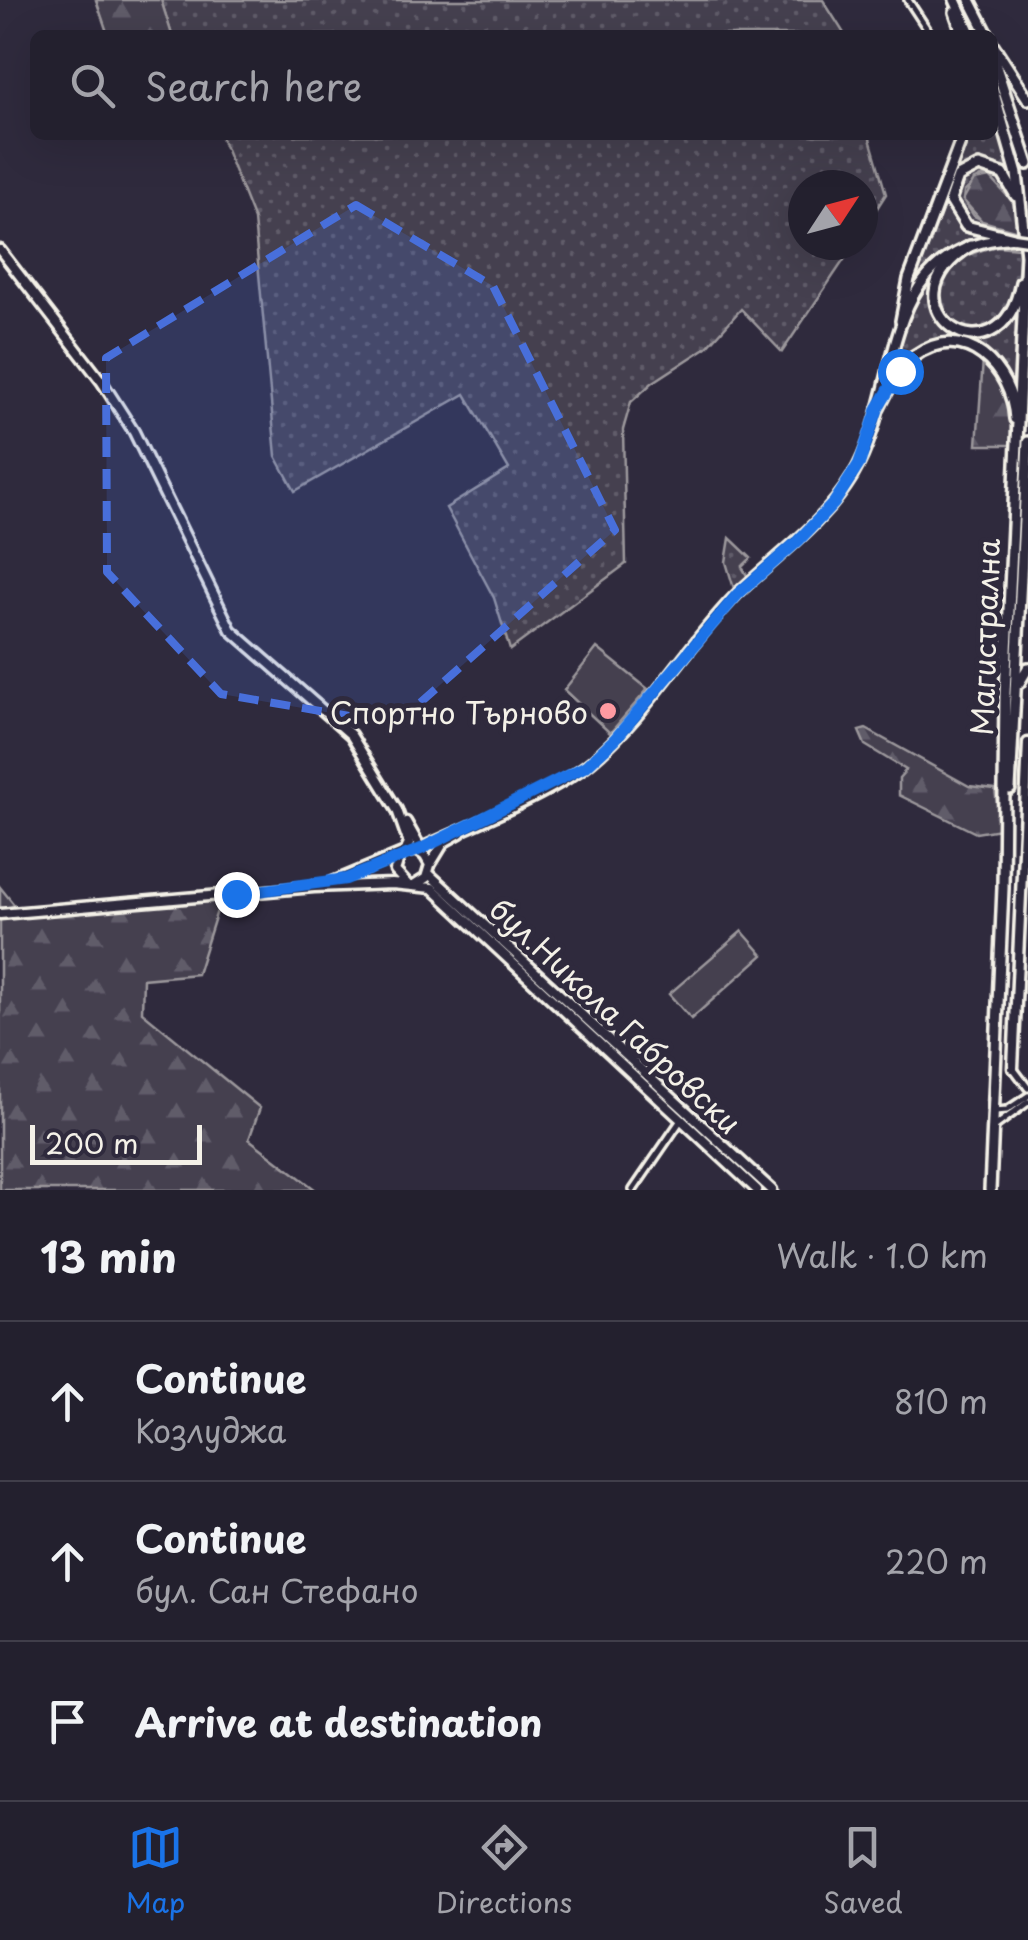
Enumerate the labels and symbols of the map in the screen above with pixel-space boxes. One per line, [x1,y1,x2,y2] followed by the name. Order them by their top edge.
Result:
[788,170,878,260] north arrow
[878,349,924,395] route start
[958,537,1010,736] street label: Магистрална
[330,689,588,734] place label: Спортно Търново
[597,700,619,722] marker: Спортно Търново
[214,872,260,918] route end
[480,886,752,1144] street label: бул.Никола Габровски
[30,1120,202,1164] scale bar

